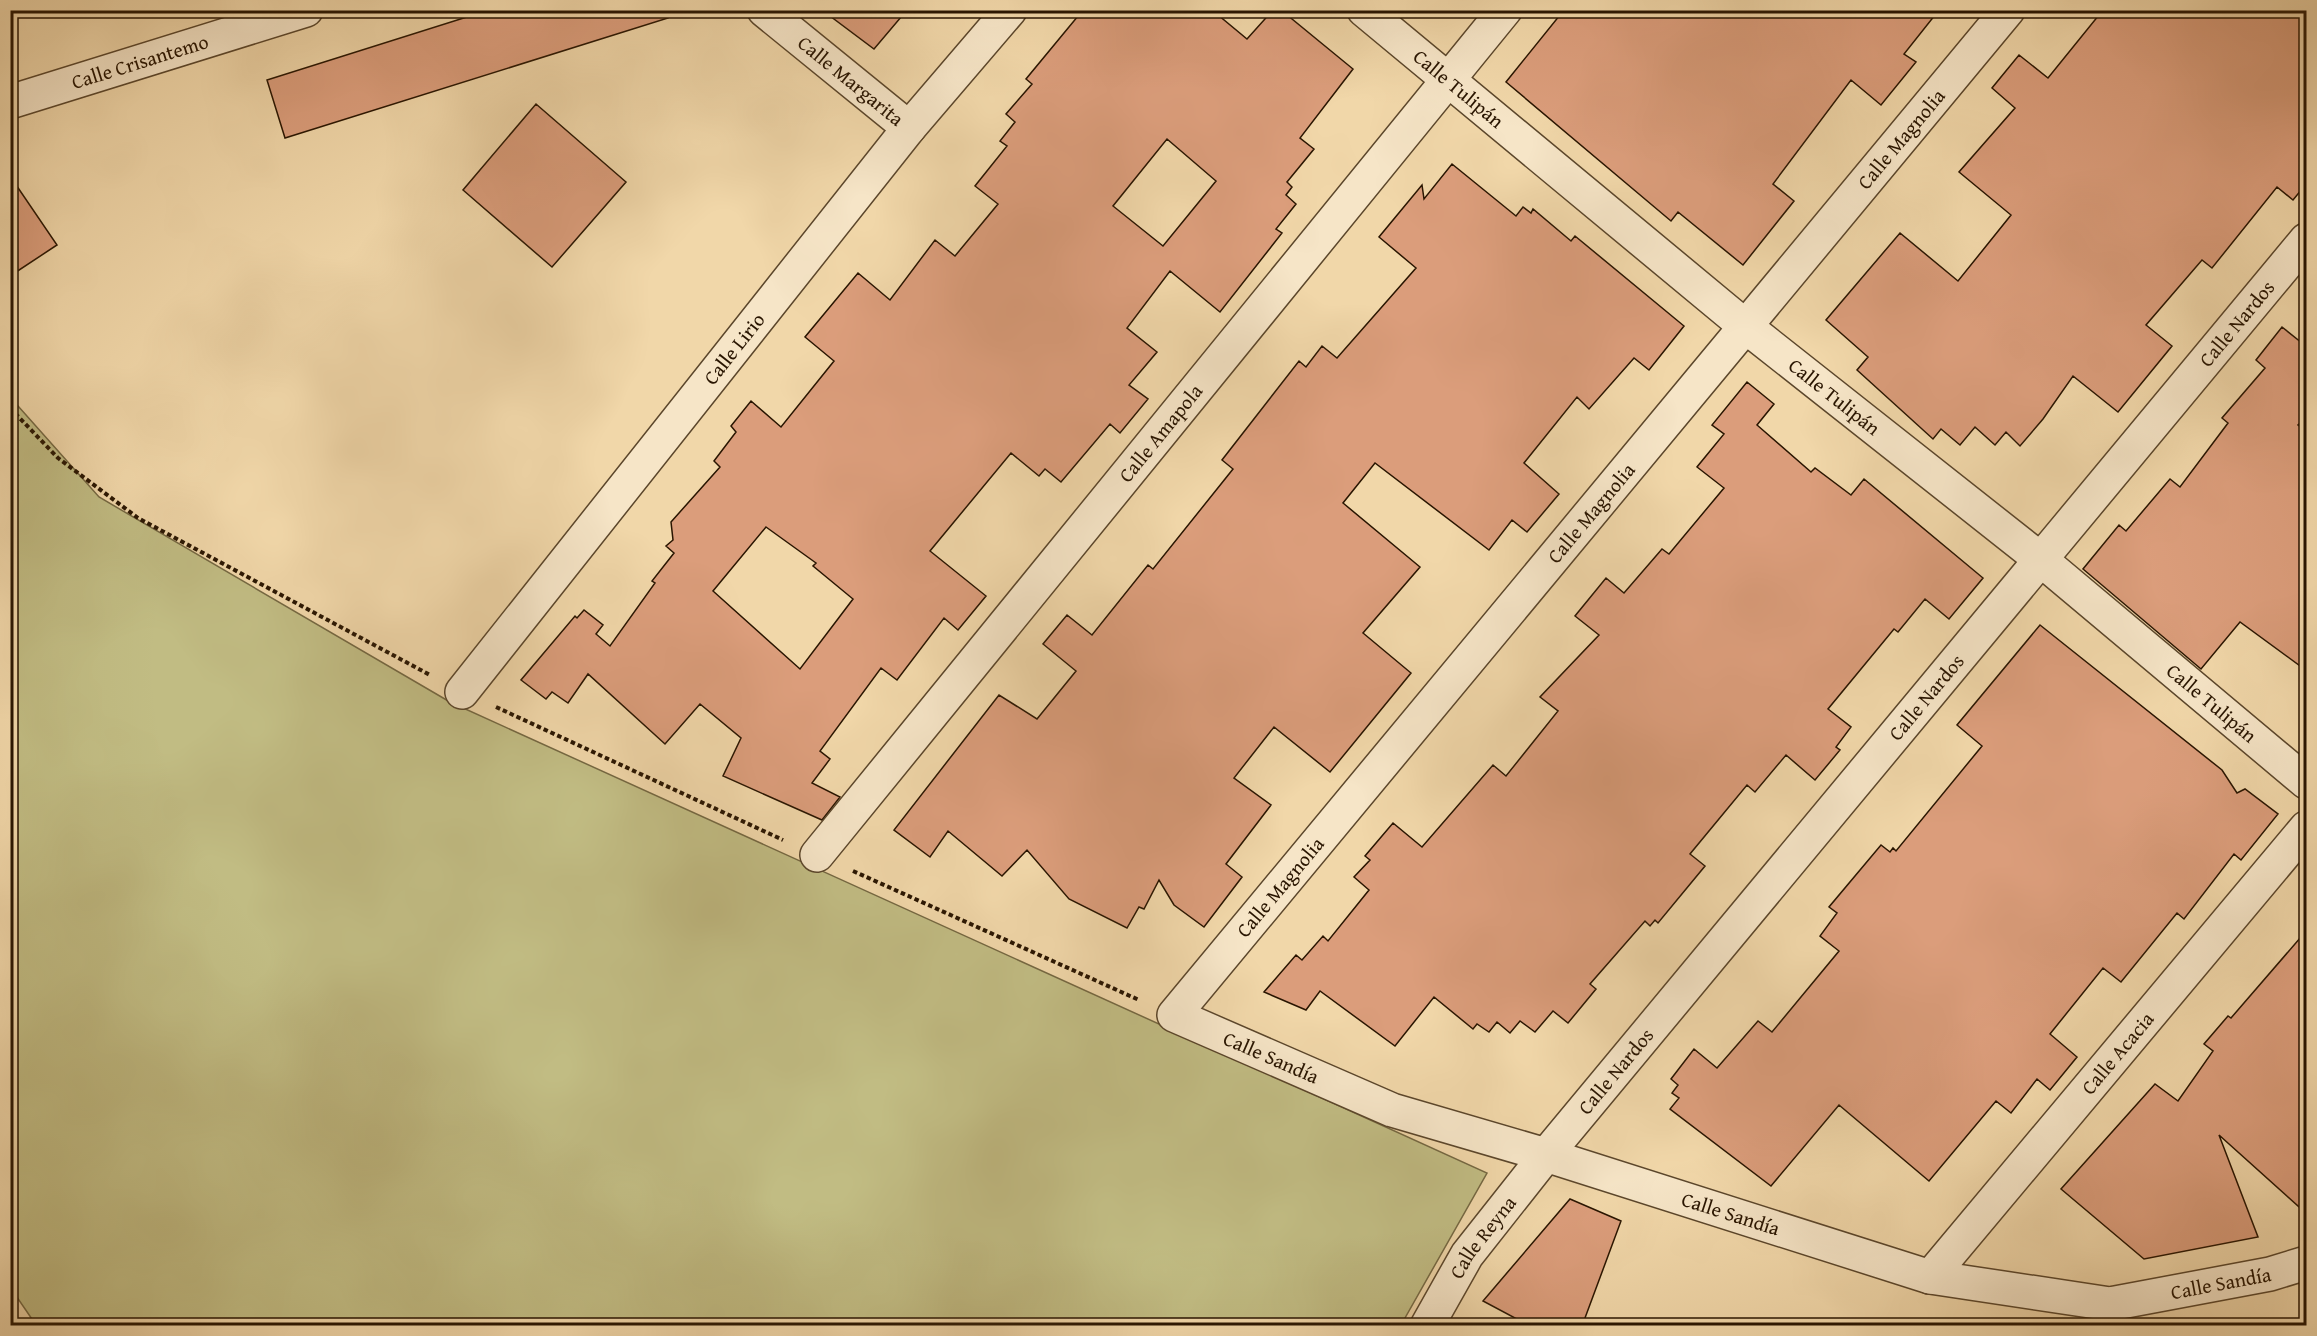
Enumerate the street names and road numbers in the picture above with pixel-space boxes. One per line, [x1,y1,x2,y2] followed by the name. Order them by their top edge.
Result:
[68,26,212,96] street label: Calle Crisantemo
[792,28,911,133] street label: Calle Margarita
[1407,42,1511,134] street label: Calle Tulipán
[1850,82,1952,195] street label: Calle Magnolia
[2192,273,2281,373] street label: Calle Nardos
[696,306,771,391] street label: Calle Lirio
[1783,351,1887,442] street label: Calle Tulipán
[1111,377,1209,488] street label: Calle Amapola
[1540,456,1642,569] street label: Calle Magnolia
[1881,647,1970,747] street label: Calle Nardos
[2161,656,2264,749] street label: Calle Tulipán
[1229,830,1331,943] street label: Calle Magnolia
[2074,1005,2161,1100] street label: Calle Acacia
[1571,1021,1660,1120] street label: Calle Nardos
[1219,1023,1324,1091] street label: Calle Sandía
[1678,1184,1784,1243] street label: Calle Sandía
[1442,1189,1523,1284] street label: Calle Reyna
[2168,1259,2274,1306] street label: Calle Sandía

